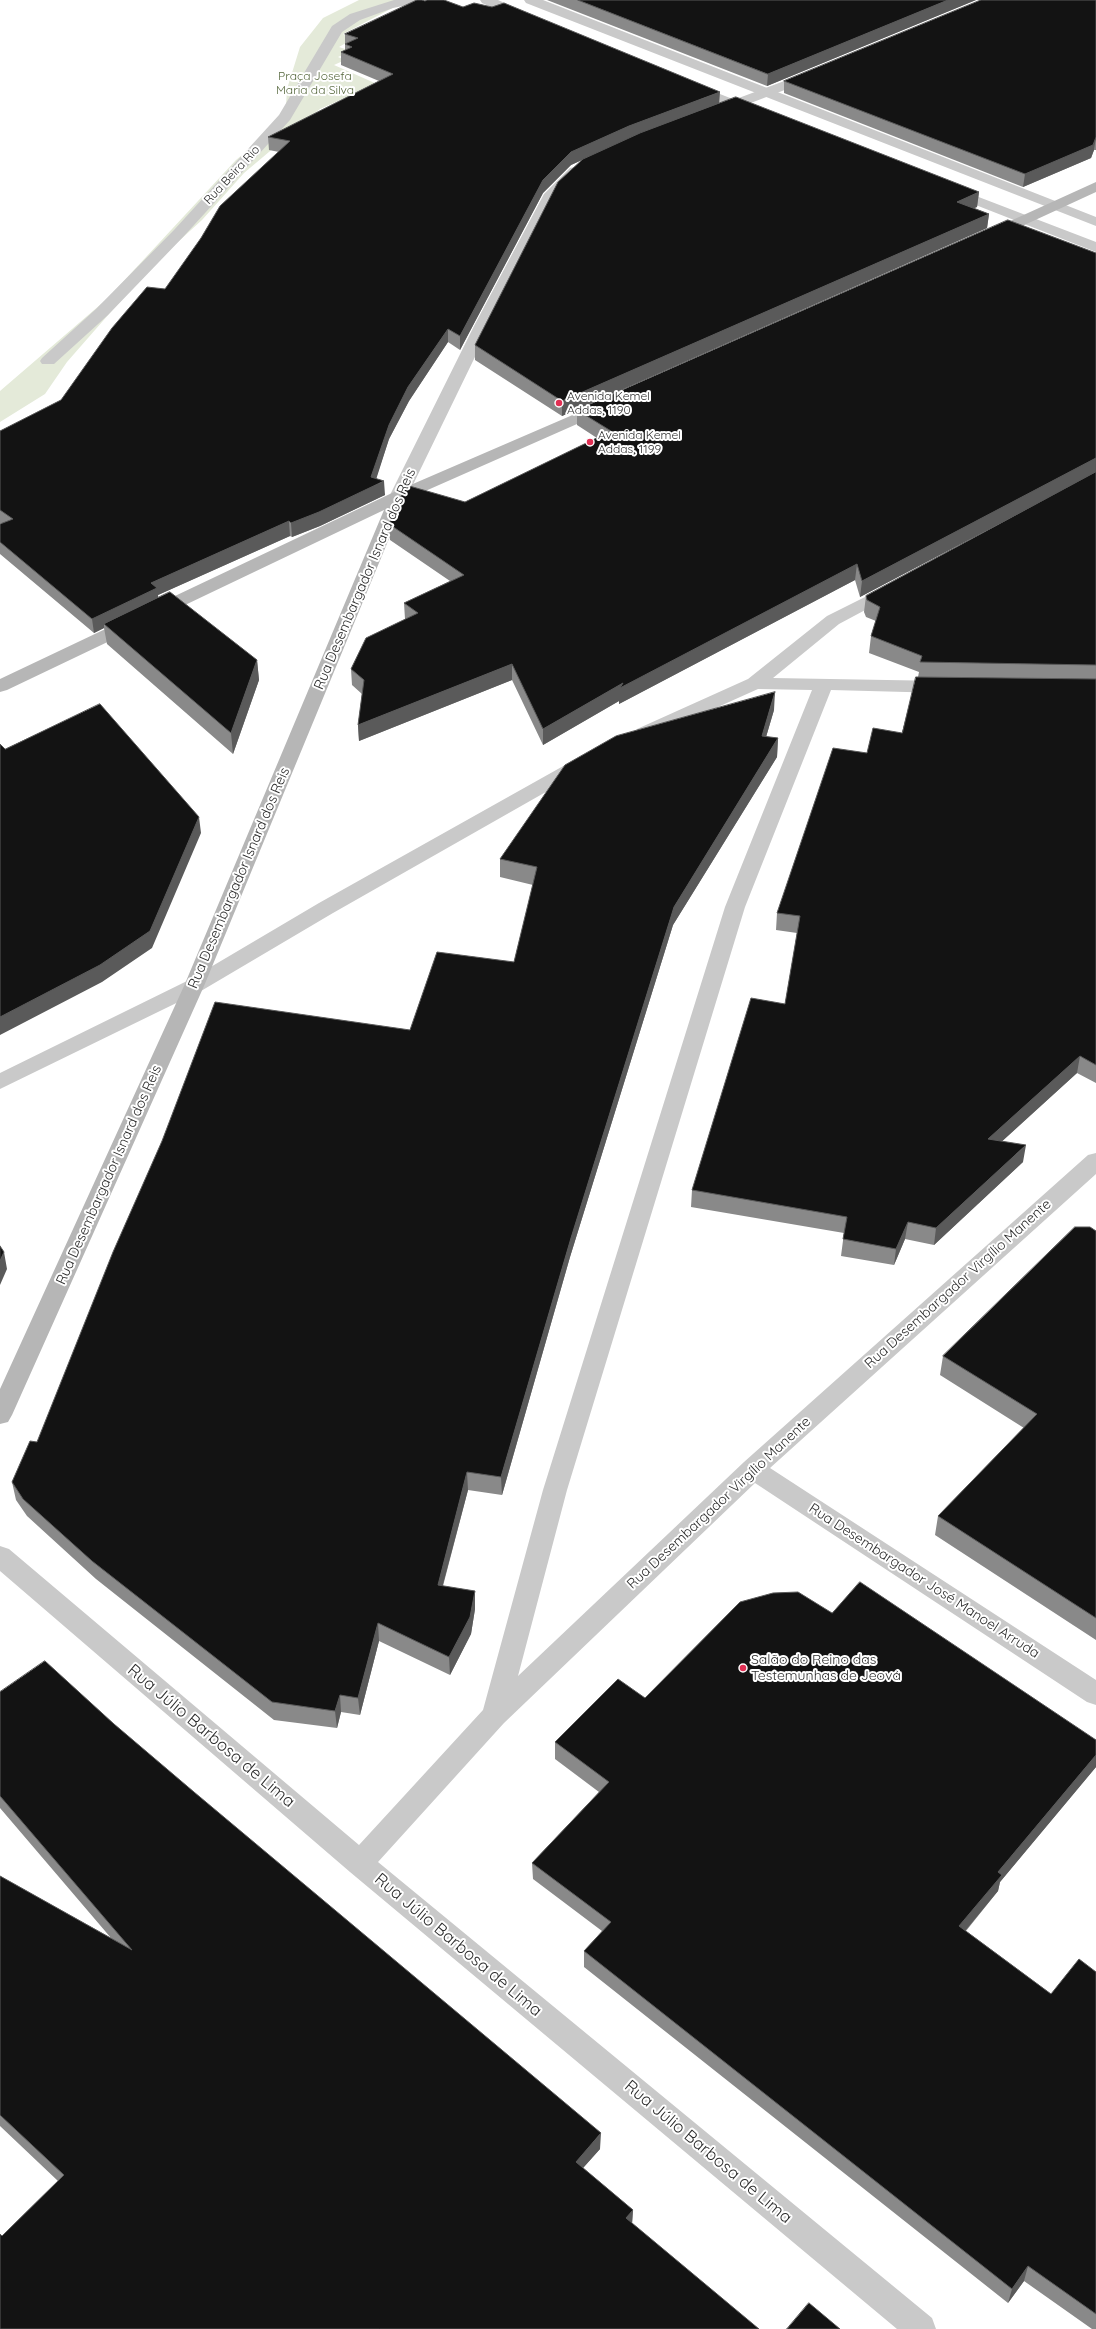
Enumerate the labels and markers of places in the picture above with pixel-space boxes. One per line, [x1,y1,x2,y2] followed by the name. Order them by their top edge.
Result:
[567,389,650,417] place label: Avenida Kemel Addas, 1190
[554,398,564,408] marker: Avenida Kemel Addas, 1190
[598,428,681,456] place label: Avenida Kemel Addas, 1199
[585,437,595,447] marker: Avenida Kemel Addas, 1199
[751,1652,901,1684] place label: Salão do Reino das Testemunhas de Jeová
[738,1663,748,1673] marker: Salão do Reino das Testemunhas de Jeová

